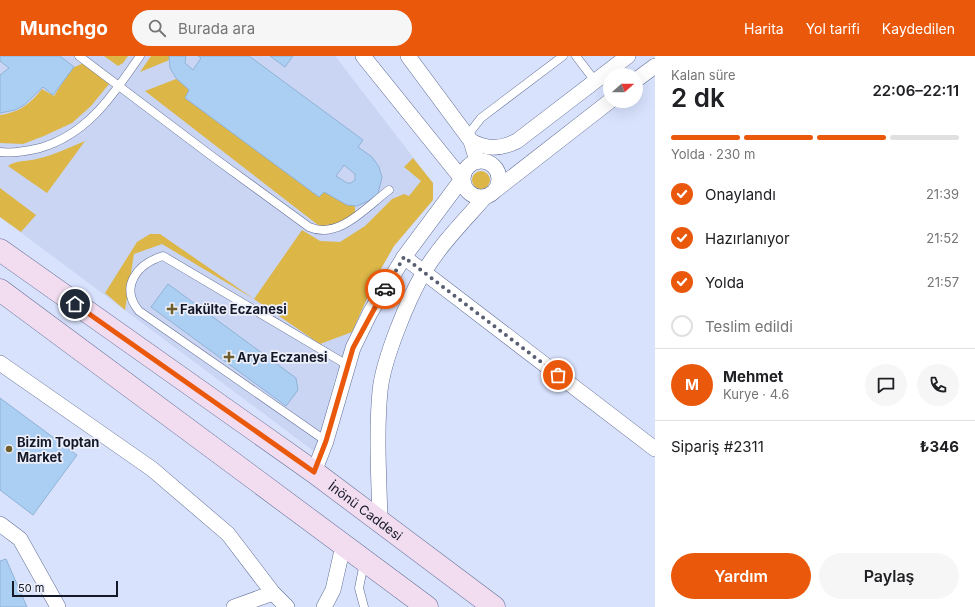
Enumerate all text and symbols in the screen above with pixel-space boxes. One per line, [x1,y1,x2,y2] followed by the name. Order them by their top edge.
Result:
[132,10,412,46] search box
[20,17,108,40] text: Munchgo
[146,17,168,39] icon: search
[178,19,255,38] text: Burada ara
[744,20,784,37] text: Harita
[806,20,860,37] text: Yol tarifi
[882,20,955,37] text: Kaydedilen
[671,67,736,83] text: Kalan süre
[603,68,643,108] north arrow
[603,68,643,108] map controls
[872,81,959,100] text: 22:06–22:11
[671,82,725,113] text: 2 dk
[671,146,755,162] text: Yolda · 230 m
[671,183,693,205] icon: check
[705,185,776,204] text: Onaylandı
[926,186,959,202] text: 21:39
[671,227,693,249] icon: check
[705,229,790,248] text: Hazırlanıyor
[926,230,959,246] text: 21:52
[365,269,405,309] courier
[671,271,693,293] icon: check
[705,273,744,292] text: Yolda
[927,274,959,290] text: 21:57
[374,278,396,300] icon: car
[58,287,92,321] pin
[64,293,86,315] icon: home
[180,301,287,317] place label: Fakülte Eczanesi
[167,304,177,314] marker: Fakülte Eczanesi
[705,317,793,336] text: Teslim edildi
[237,349,327,365] place label: Arya Eczanesi
[224,352,234,362] marker: Arya Eczanesi
[541,358,575,392] pin
[547,364,569,386] icon: bag
[865,364,907,406] button: chat
[917,364,959,406] button: phone
[723,367,783,386] text: Mehmet
[685,375,699,394] text: M
[723,386,789,402] text: Kurye · 4.6
[17,434,99,465] place label: Bizim Toptan Market
[671,437,764,456] text: Sipariş #2311
[920,437,959,456] text: ₺346
[4,444,14,454] marker: Bizim Toptan Market
[325,478,406,544] street label: İnönü Caddesi
[671,553,811,599] button: Yardım
[819,553,959,599] button: Paylaş
[12,579,118,598] scale bar
[18,581,44,595] text: 50 m

